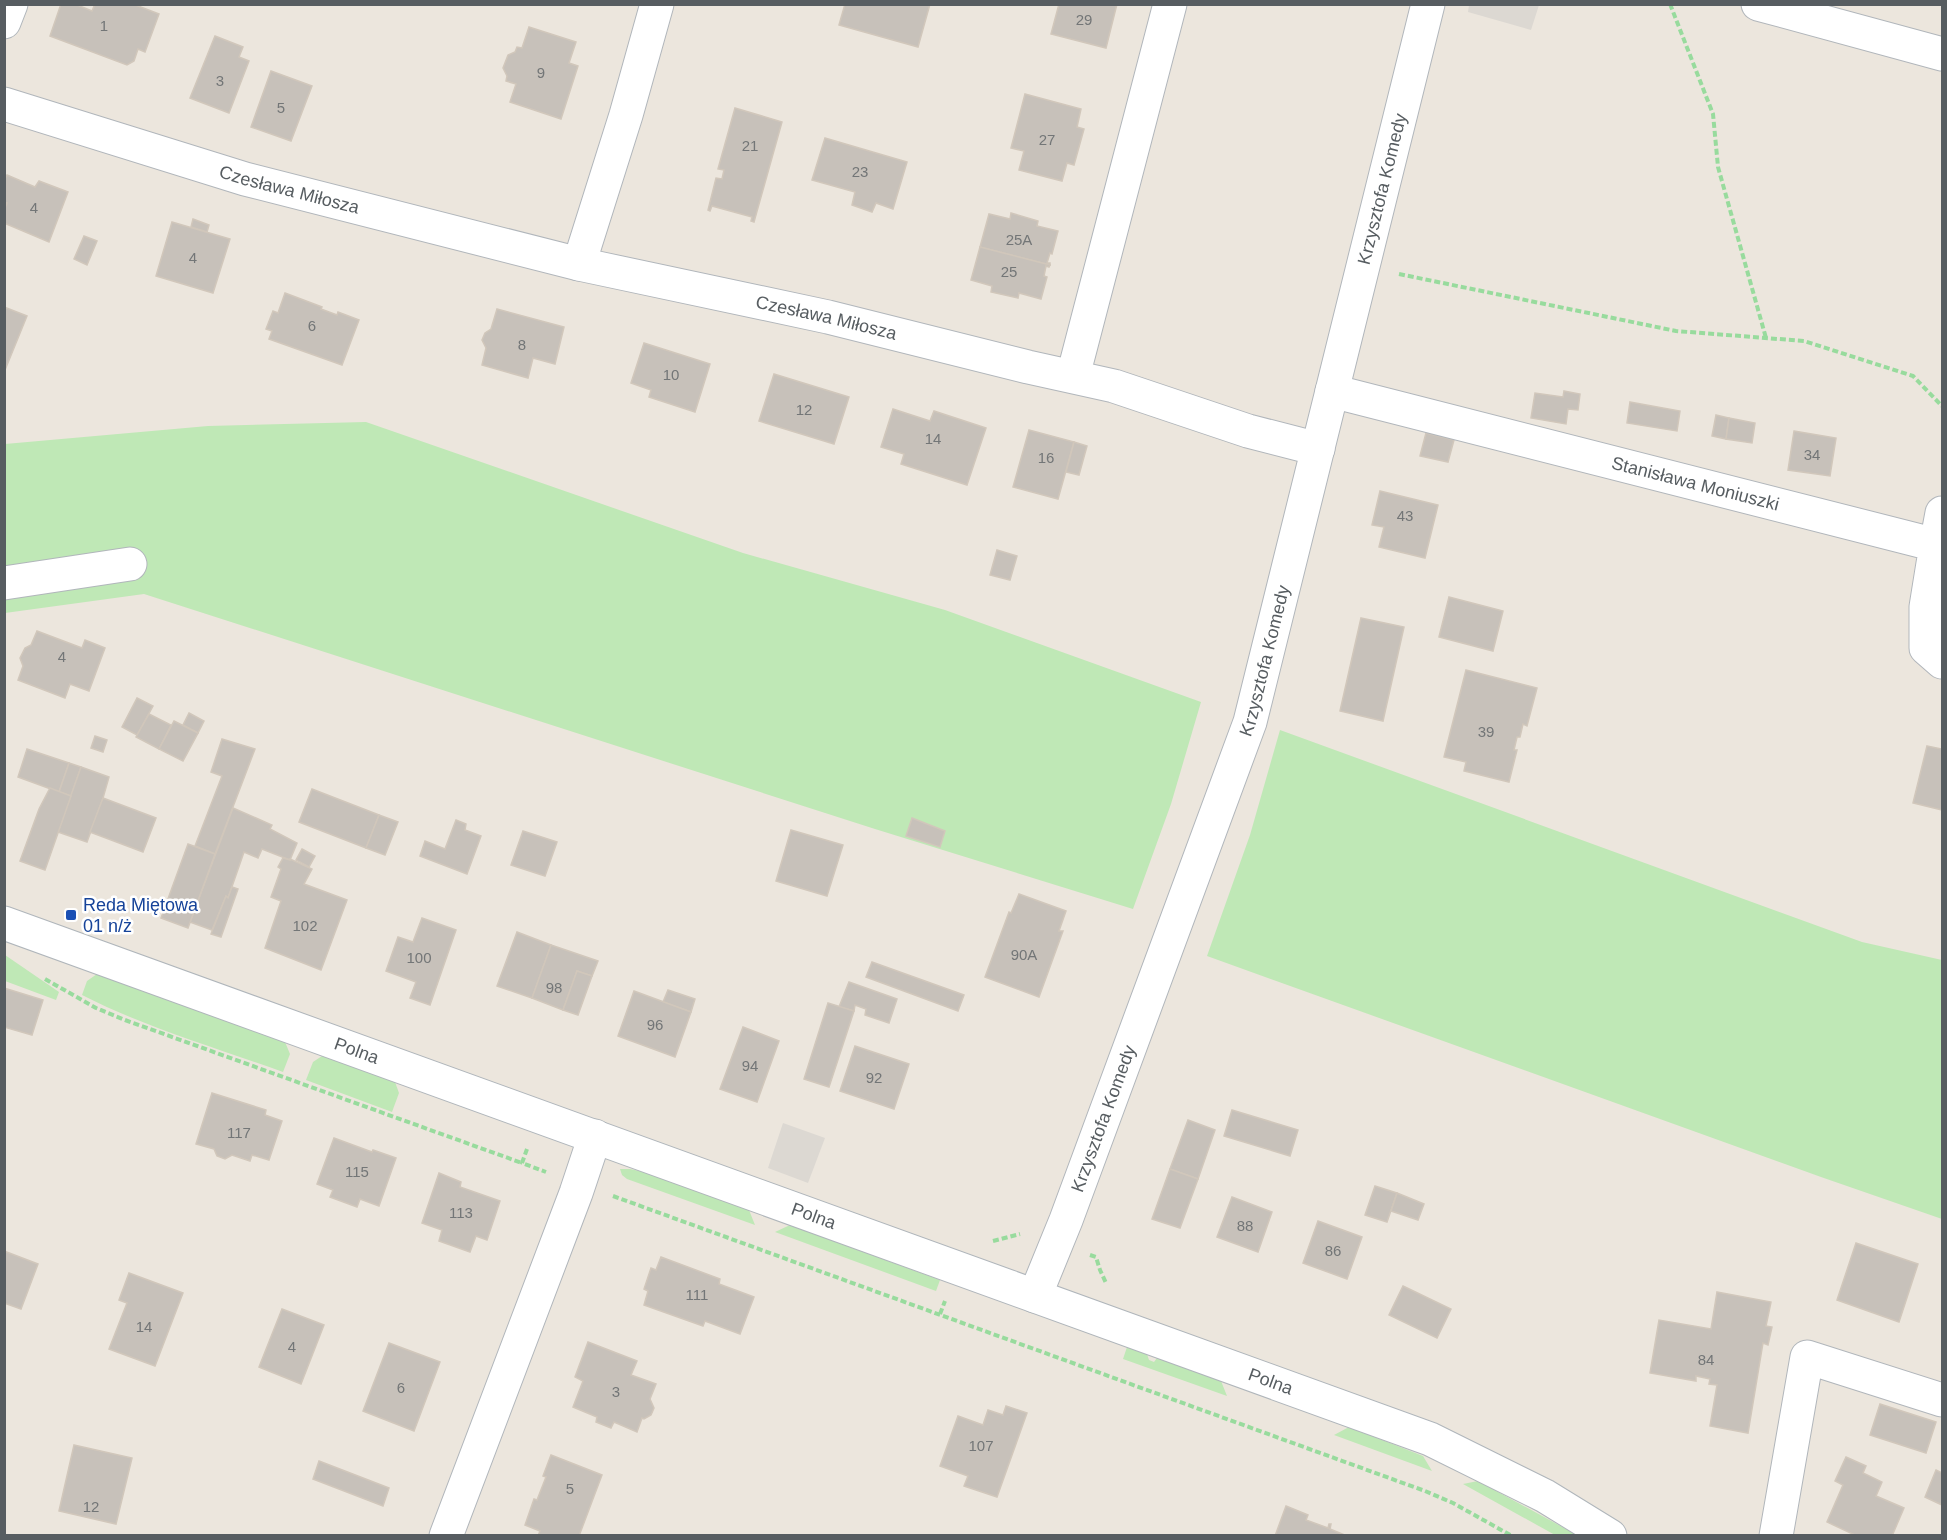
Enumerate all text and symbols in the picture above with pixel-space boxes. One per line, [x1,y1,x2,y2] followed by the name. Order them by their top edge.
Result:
[1076,11,1092,28] house number: 29
[100,17,108,34] house number: 1
[537,64,545,81] house number: 9
[216,72,224,89] house number: 3
[277,99,285,116] house number: 5
[1354,111,1410,267] street label: Krzysztofa Komedy
[1039,131,1055,148] house number: 27
[742,137,758,154] house number: 21
[217,162,362,218] street label: Czesława Miłosza
[852,163,868,180] house number: 23
[30,199,38,216] house number: 4
[1006,231,1032,248] house number: 25A
[189,249,197,266] house number: 4
[1001,263,1017,280] house number: 25
[754,292,900,344] street label: Czesława Miłosza
[308,317,316,334] house number: 6
[518,336,526,353] house number: 8
[663,366,679,383] house number: 10
[796,401,812,418] house number: 12
[925,430,941,447] house number: 14
[1804,446,1820,463] house number: 34
[1038,449,1054,466] house number: 16
[1609,453,1781,515] street label: Stanisława Moniuszki
[1397,507,1413,524] house number: 43
[1236,583,1294,739] street label: Krzysztofa Komedy
[58,648,66,665] house number: 4
[1478,723,1494,740] house number: 39
[83,895,199,936] place label: Reda Miętowa 01 n/ż
[64,908,78,922] marker: Reda Miętowa 01 n/ż
[292,917,318,934] house number: 102
[1011,946,1037,963] house number: 90A
[406,949,432,966] house number: 100
[546,979,562,996] house number: 98
[647,1016,663,1033] house number: 96
[332,1033,383,1068] street label: Polna
[1067,1043,1140,1195] street label: Krzysztofa Komedy
[742,1057,758,1074] house number: 94
[866,1069,882,1086] house number: 92
[227,1124,251,1141] house number: 117
[345,1163,369,1180] house number: 115
[789,1199,840,1234] street label: Polna
[449,1204,473,1221] house number: 113
[1237,1217,1253,1234] house number: 88
[1325,1242,1341,1259] house number: 86
[686,1286,708,1303] house number: 111
[136,1318,152,1335] house number: 14
[288,1338,296,1355] house number: 4
[1698,1351,1714,1368] house number: 84
[1246,1364,1297,1399] street label: Polna
[397,1379,405,1396] house number: 6
[612,1383,620,1400] house number: 3
[968,1437,994,1454] house number: 107
[566,1480,574,1497] house number: 5
[83,1498,99,1515] house number: 12

